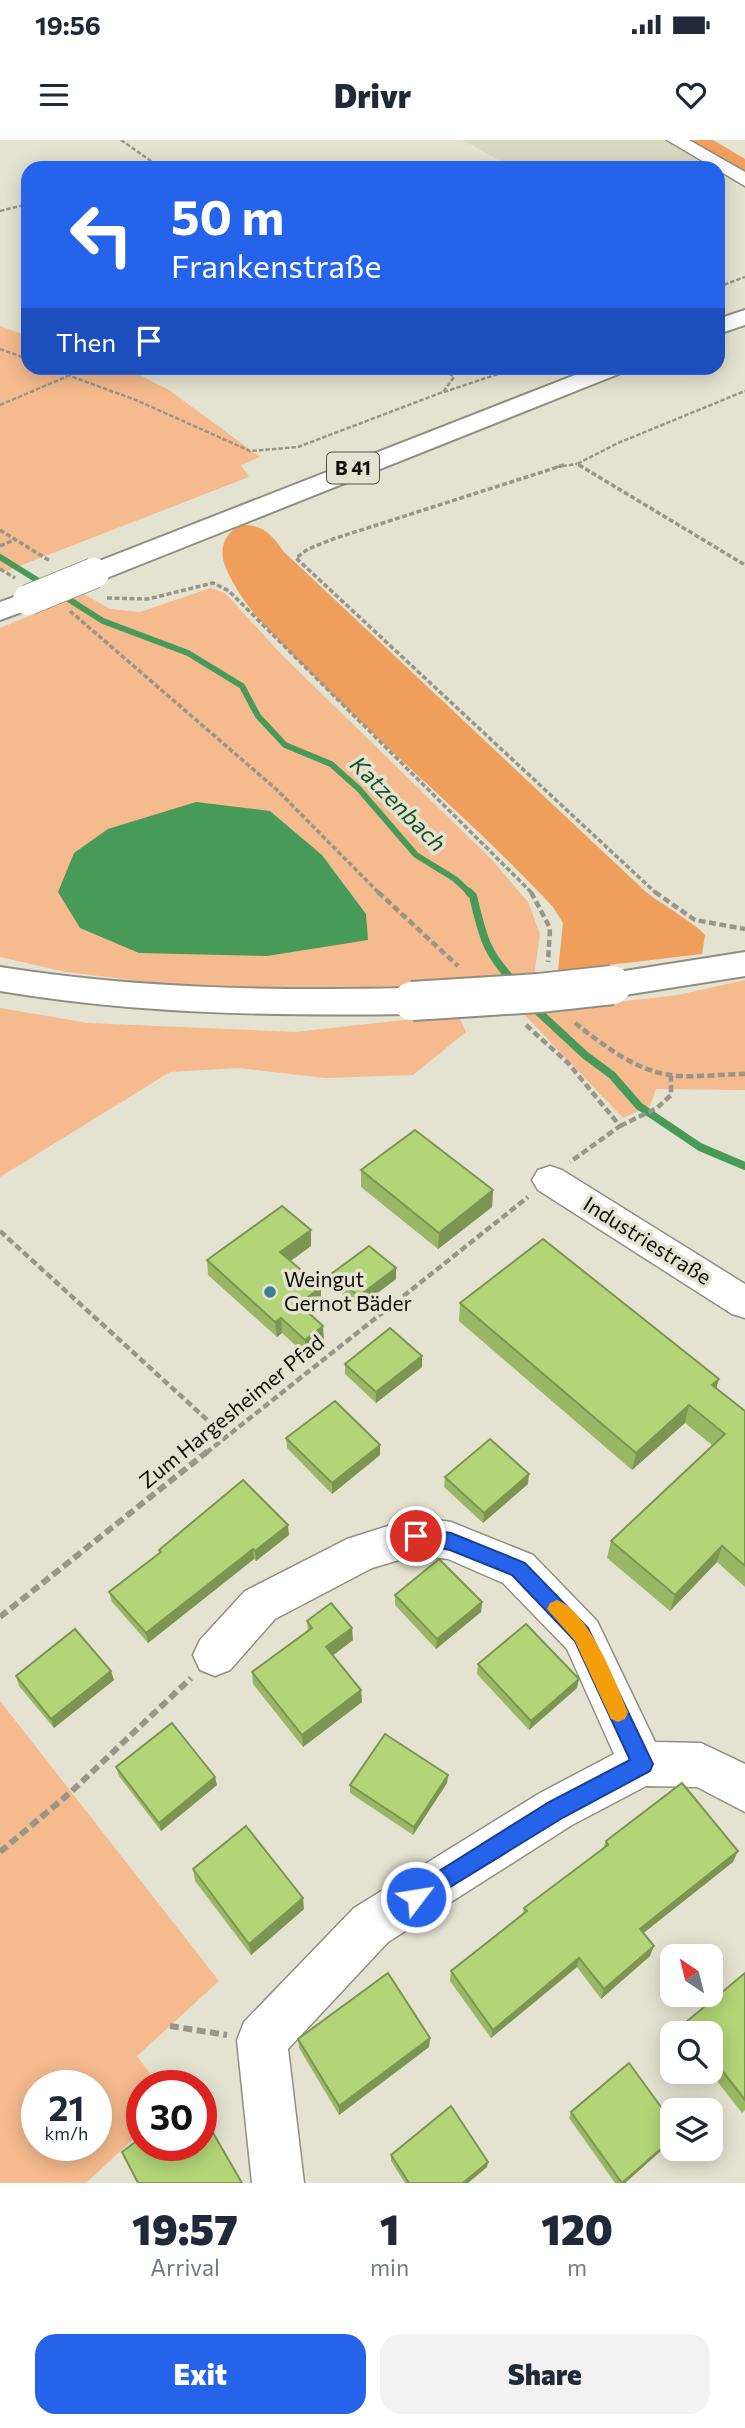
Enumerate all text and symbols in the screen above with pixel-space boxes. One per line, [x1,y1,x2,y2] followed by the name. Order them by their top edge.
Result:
[35,9,101,40] text: 19:56
[334,75,411,115] text: Drivr
[35,76,73,114] icon: menu
[672,76,710,114] icon: heart
[171,185,284,245] text: 50 m
[56,189,147,280] icon: left
[171,245,381,285] text: Frankenstraße
[130,322,168,360] icon: arrive
[56,326,116,357] text: Then
[327,452,379,484] road number: B 41
[345,750,452,857] water label: Katzenbach
[579,1190,716,1289] street label: Industriestraße
[284,1266,412,1315] place label: Weingut Gernot Bäder
[262,1284,278,1300] marker: Weingut Gernot Bäder
[134,1329,328,1493] street label: Zum Hargesheimer Pfad
[386,1506,446,1566] pin
[397,1517,435,1555] icon: arrive
[379,1860,453,1934] position arrow
[660,1944,723,2007] north arrow
[660,1944,723,2161] map controls
[660,2021,723,2084] button: search
[126,2070,217,2161] speed limit sign: 30
[49,2085,84,2128] text: 21
[660,2098,723,2161] button: layers
[45,2122,88,2144] text: km/h
[132,2202,238,2254] text: 19:57
[380,2202,399,2254] text: 1
[541,2202,613,2254] text: 120
[150,2253,220,2281] text: Arrival
[370,2253,409,2281] text: min
[567,2253,587,2281] text: m
[35,2334,366,2414] button: Exit
[380,2334,710,2414] button: Share

